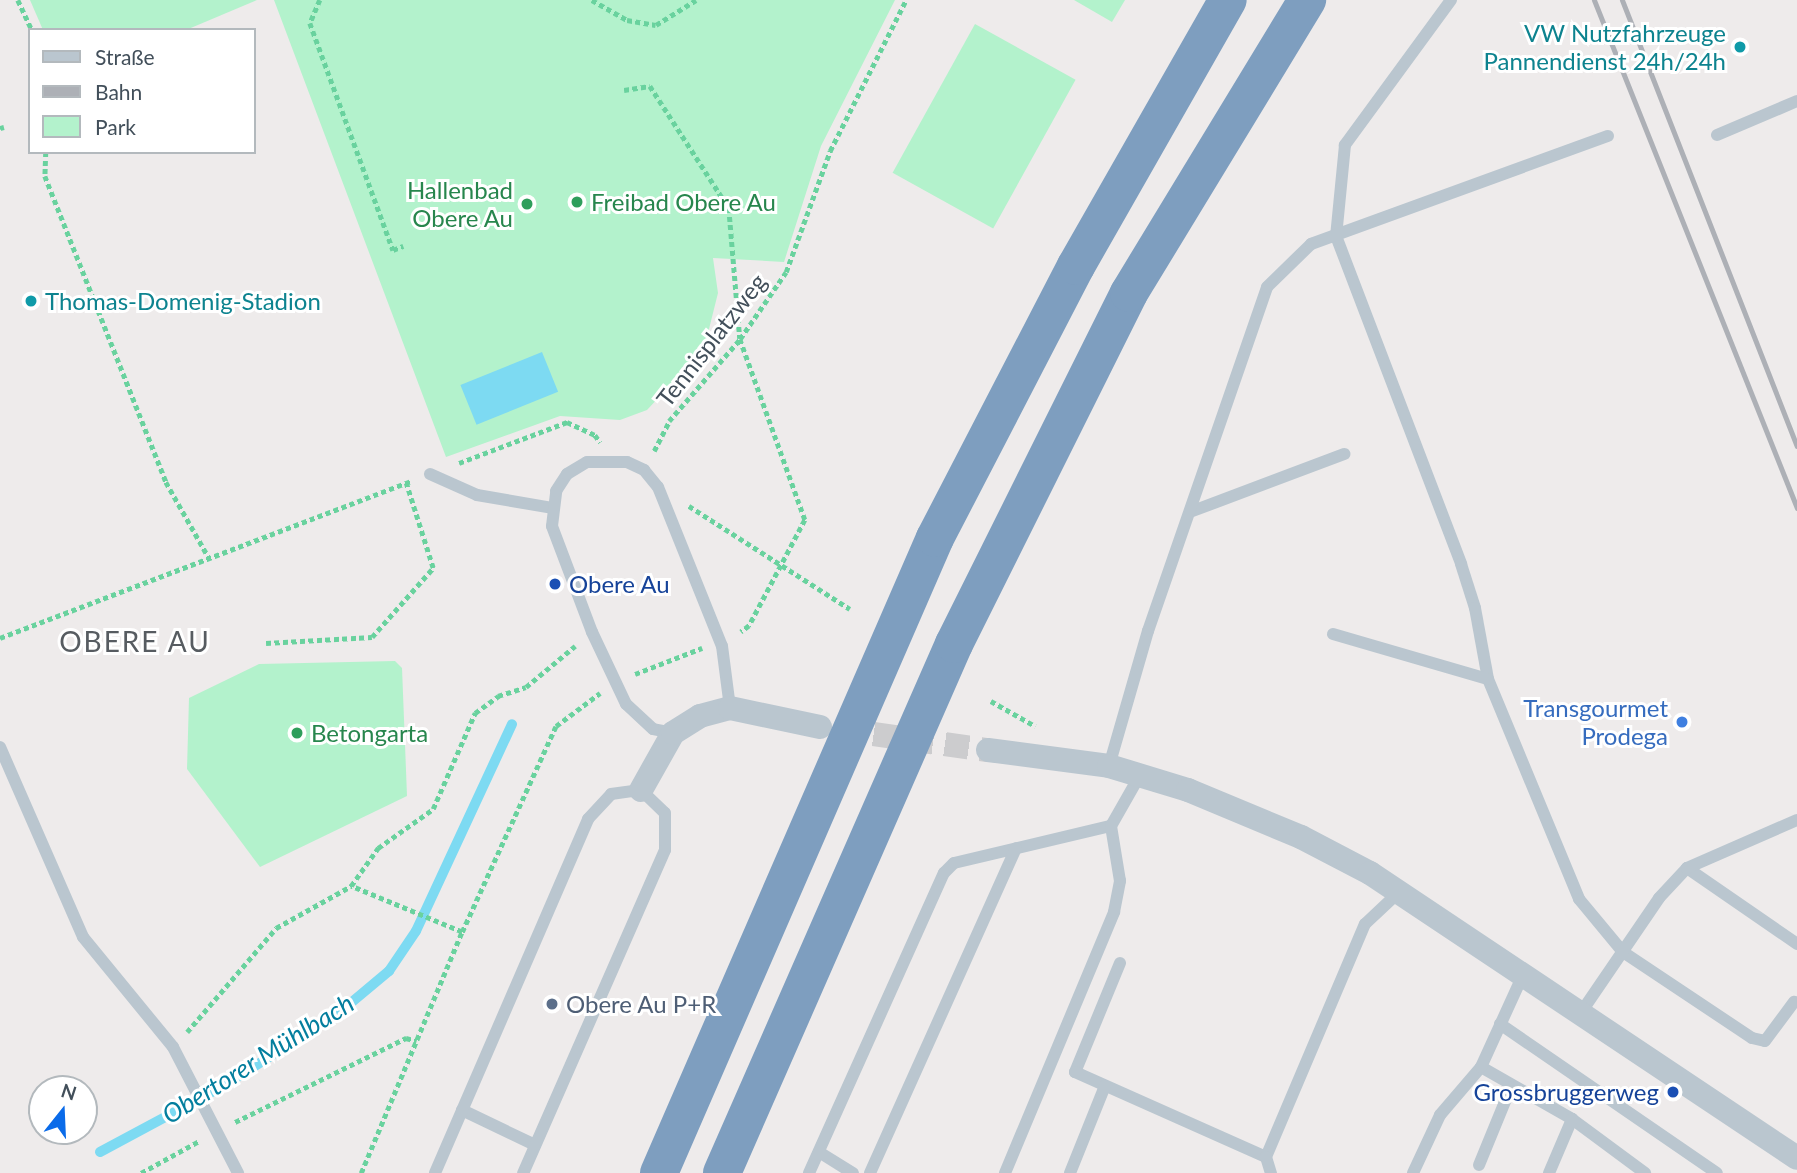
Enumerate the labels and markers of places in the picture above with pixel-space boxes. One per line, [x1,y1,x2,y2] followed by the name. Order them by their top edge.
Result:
[1483,19,1726,75] place label: VW Nutzfahrzeuge Pannendienst 24h/24h
[1732,39,1748,55] marker: VW Nutzfahrzeuge Pannendienst 24h/24h
[407,176,513,232] place label: Hallenbad Obere Au
[591,188,777,216] place label: Freibad Obere Au
[569,194,585,210] marker: Freibad Obere Au
[519,196,535,212] marker: Hallenbad Obere Au
[45,287,321,315] place label: Thomas-Domenig-Stadion
[23,293,39,309] marker: Thomas-Domenig-Stadion
[569,570,670,598] place label: Obere Au
[547,576,563,592] marker: Obere Au
[1523,694,1668,750] place label: Transgourmet Prodega
[1674,714,1690,730] marker: Transgourmet Prodega
[311,719,428,747] place label: Betongarta
[289,725,305,741] marker: Betongarta
[566,990,717,1018] place label: Obere Au P+R
[544,996,560,1012] marker: Obere Au P+R
[1474,1078,1659,1106] place label: Grossbruggerweg
[1665,1084,1681,1100] marker: Grossbruggerweg

